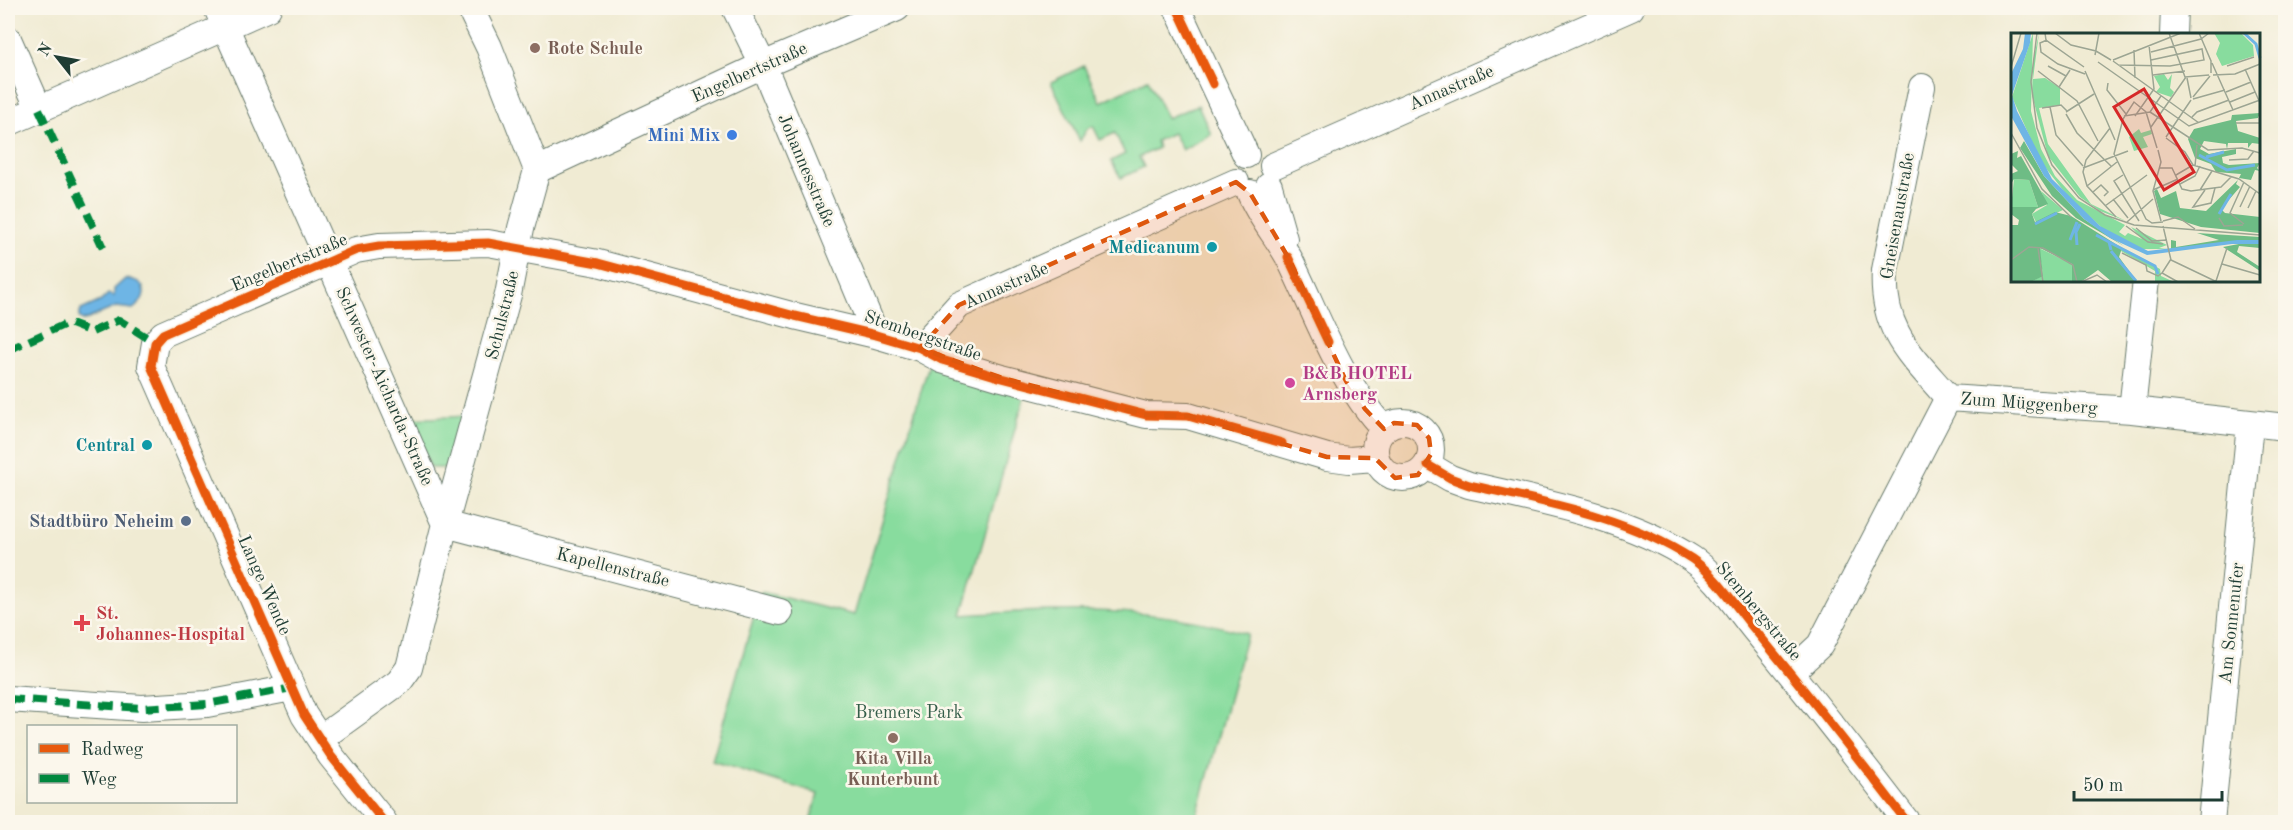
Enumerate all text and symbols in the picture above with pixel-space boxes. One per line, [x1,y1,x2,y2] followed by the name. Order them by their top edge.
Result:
[27,27,87,87] north arrow
[2011,33,2260,282] inset map
[689,39,810,106] street label: Engelbertstraße
[36,40,56,60] text: N
[547,40,643,58] place label: Rote Schule
[528,41,542,55] marker: Rote Schule
[1406,62,1496,114] street label: Annastraße
[774,111,838,230] street label: Johannesstraße
[648,127,720,145] place label: Mini Mix
[725,128,739,142] marker: Mini Mix
[1878,151,1918,281] street label: Gneisenaustraße
[229,230,350,295] street label: Engelbertstraße
[1109,239,1200,257] place label: Medicanum
[1205,240,1219,254] marker: Medicanum
[962,259,1051,312] street label: Annastraße
[483,269,523,362] street label: Schulstraße
[332,284,436,489] street label: Schwester-Aicharda-Straße
[862,307,984,364] street label: Stembergstraße
[1302,365,1412,404] place label: B&B HOTEL Arnsberg
[1283,376,1297,390] marker: B&B HOTEL Arnsberg
[1960,390,2098,418] street label: Zum Müggenberg
[76,437,135,455] place label: Central
[140,438,154,452] marker: Central
[29,513,174,531] place label: Stadtbüro Neheim
[179,514,193,528] marker: Stadtbüro Neheim
[234,533,294,638] street label: Lange Wende
[554,545,671,591] street label: Kapellenstraße
[1712,559,1805,664] street label: Stembergstraße
[2217,561,2247,685] street label: Am Sonnenufer
[96,605,245,644] place label: St. Johannes-Hospital
[73,614,91,632] marker: St. Johannes-Hospital
[855,704,963,722] park label: Bremers Park
[27,725,237,803] legend
[886,731,900,745] marker: Kita Villa Kunterbunt
[81,741,144,759] text: Radweg
[847,750,940,789] place label: Kita Villa Kunterbunt
[2074,764,2222,802] scale bar
[81,771,117,789] text: Weg
[2083,777,2123,795] text: 50 m

